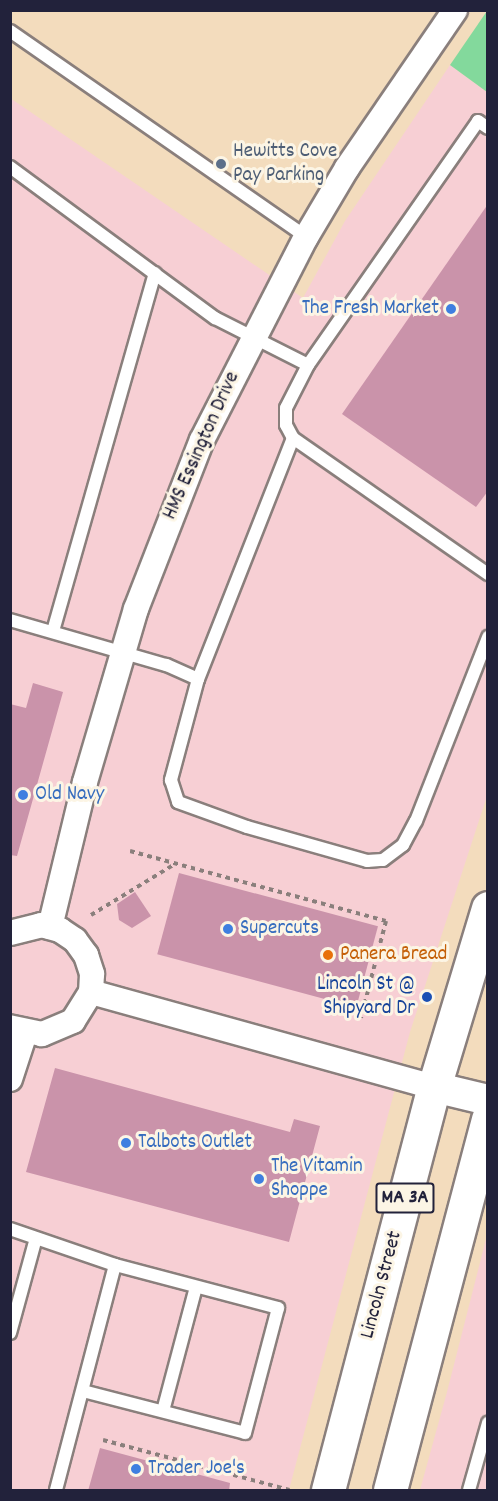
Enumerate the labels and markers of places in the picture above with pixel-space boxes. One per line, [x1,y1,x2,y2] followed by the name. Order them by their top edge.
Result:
[233,139,337,189] place label: Hewitts Cove Pay Parking
[214,157,228,171] marker: Hewitts Cove Pay Parking
[302,296,439,322] place label: The Fresh Market
[444,302,458,316] marker: The Fresh Market
[35,782,104,808] place label: Old Navy
[16,788,30,802] marker: Old Navy
[240,916,319,942] place label: Supercuts
[221,922,235,936] marker: Supercuts
[340,942,447,968] place label: Panera Bread
[321,948,335,962] marker: Panera Bread
[317,972,415,1022] place label: Lincoln St @ Shipyard Dr
[420,990,434,1004] marker: Lincoln St @ Shipyard Dr
[138,1130,252,1156] place label: Talbots Outlet
[119,1136,133,1150] marker: Talbots Outlet
[271,1154,363,1204] place label: The Vitamin Shoppe
[252,1172,266,1186] marker: The Vitamin Shoppe
[148,1456,245,1482] place label: Trader Joe's
[129,1462,143,1476] marker: Trader Joe's

